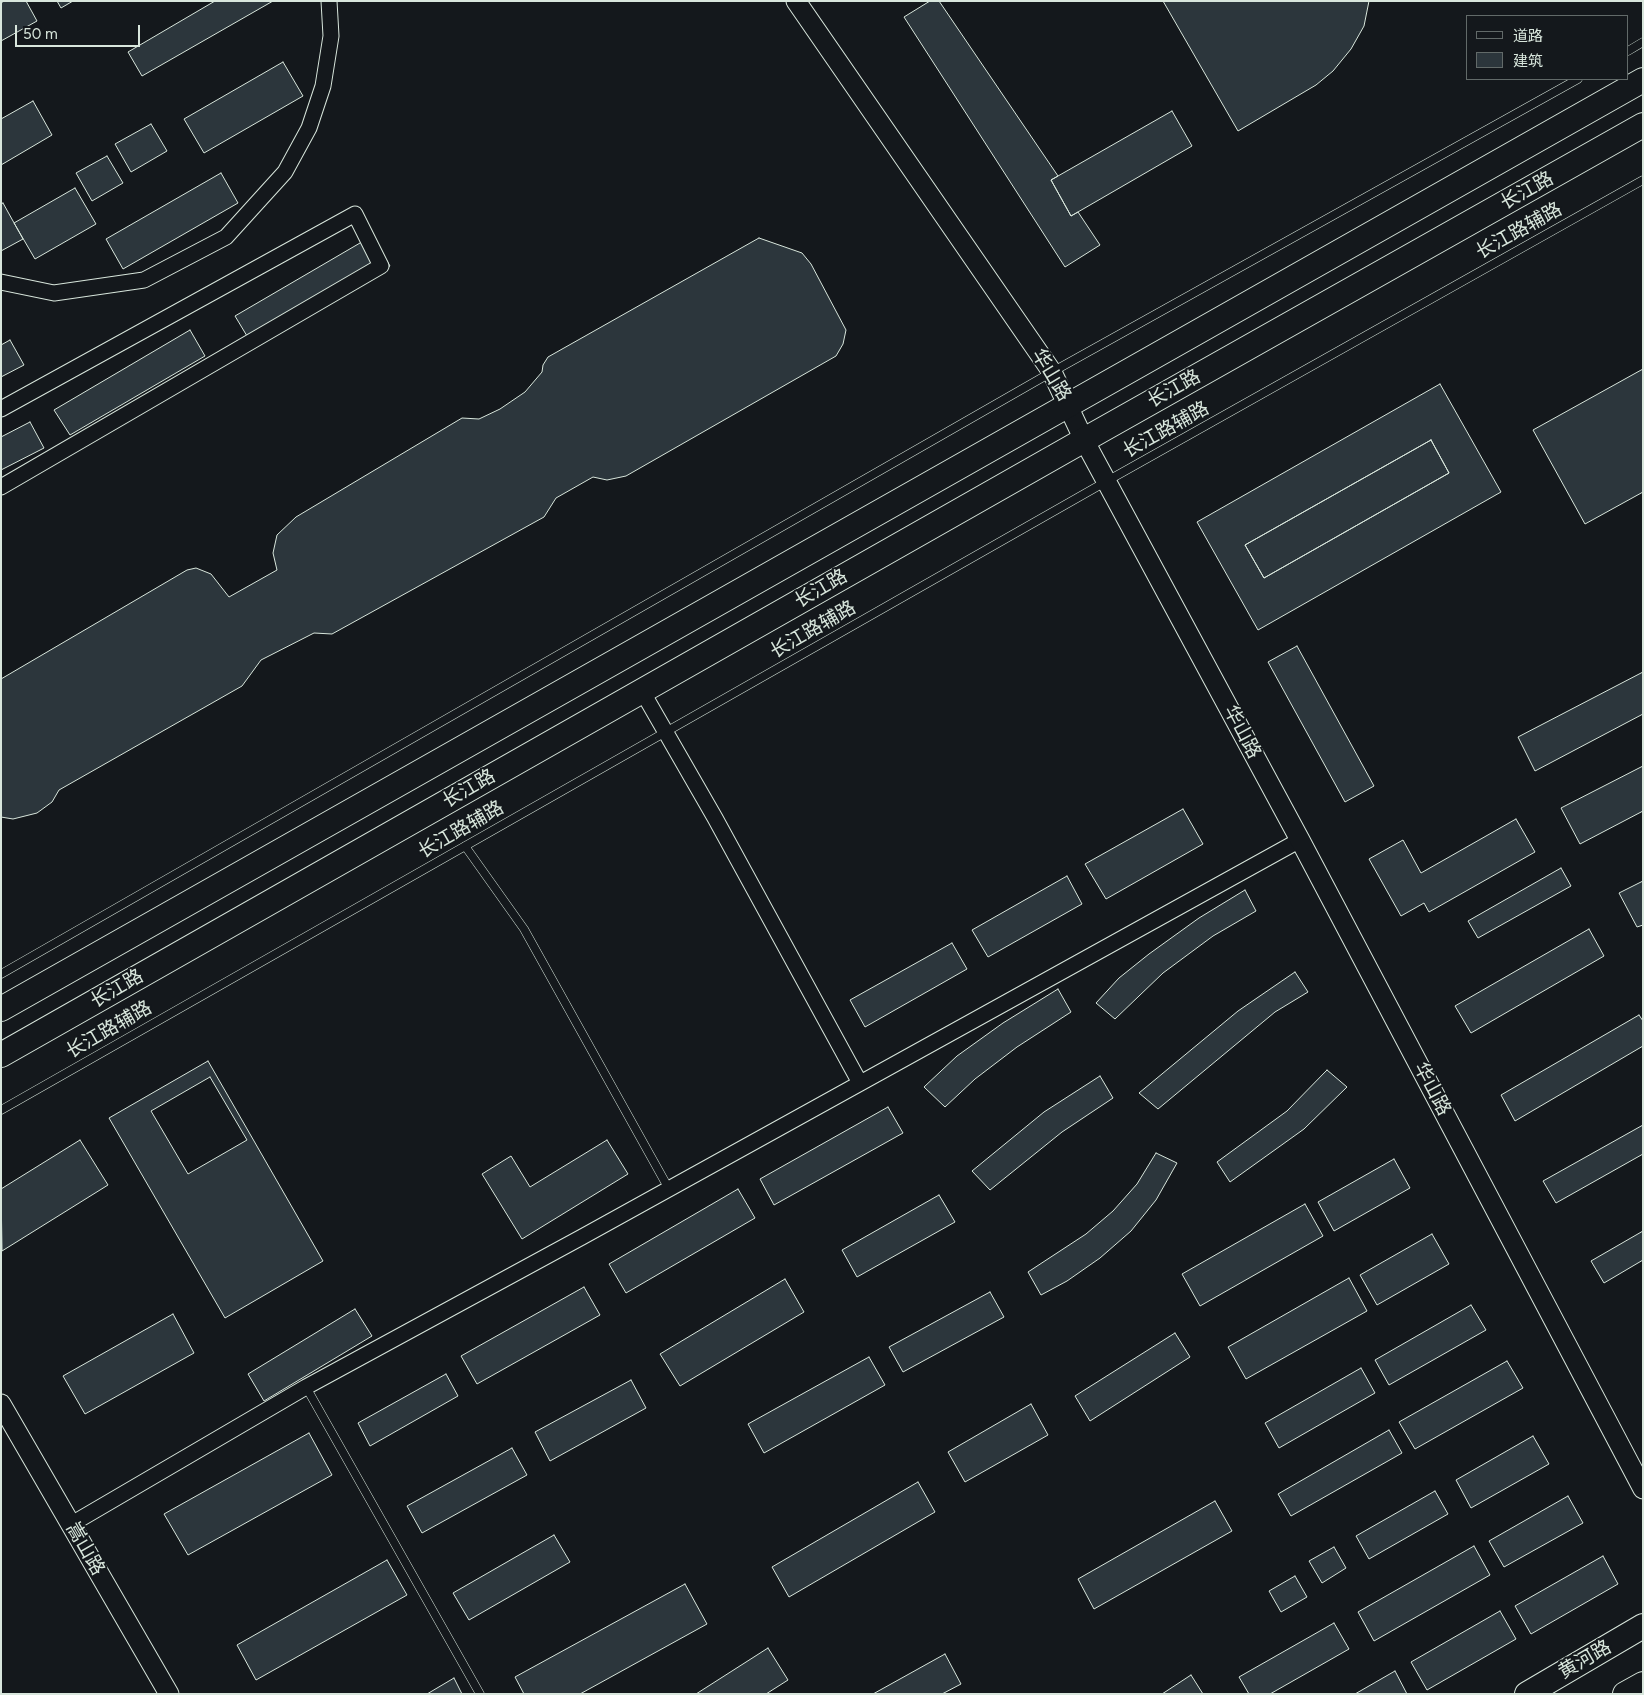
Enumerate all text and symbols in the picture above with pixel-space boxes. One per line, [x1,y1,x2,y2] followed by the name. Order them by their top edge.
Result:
[18,15,142,47] scale bar
[1466,15,1629,80] legend
[23,25,58,43] text: 50 m
[1513,27,1543,45] text: 道路
[1513,52,1543,70] text: 建筑
[1497,167,1557,215] street label: 长江路
[1472,198,1566,264] street label: 长江路辅路
[1027,345,1075,405] street label: 华山路
[1144,365,1204,413] street label: 长江路
[1119,397,1213,463] street label: 长江路辅路
[791,565,851,613] street label: 长江路
[766,596,860,664] street label: 长江路辅路
[1219,701,1265,763] street label: 华山路
[439,765,499,813] street label: 长江路
[414,796,508,864] street label: 长江路辅路
[87,965,147,1013] street label: 长江路
[62,996,156,1064] street label: 长江路辅路
[1409,1058,1455,1120] street label: 华山路
[61,1519,109,1579] street label: 嵩山路
[1555,1636,1615,1684] street label: 黄河路

